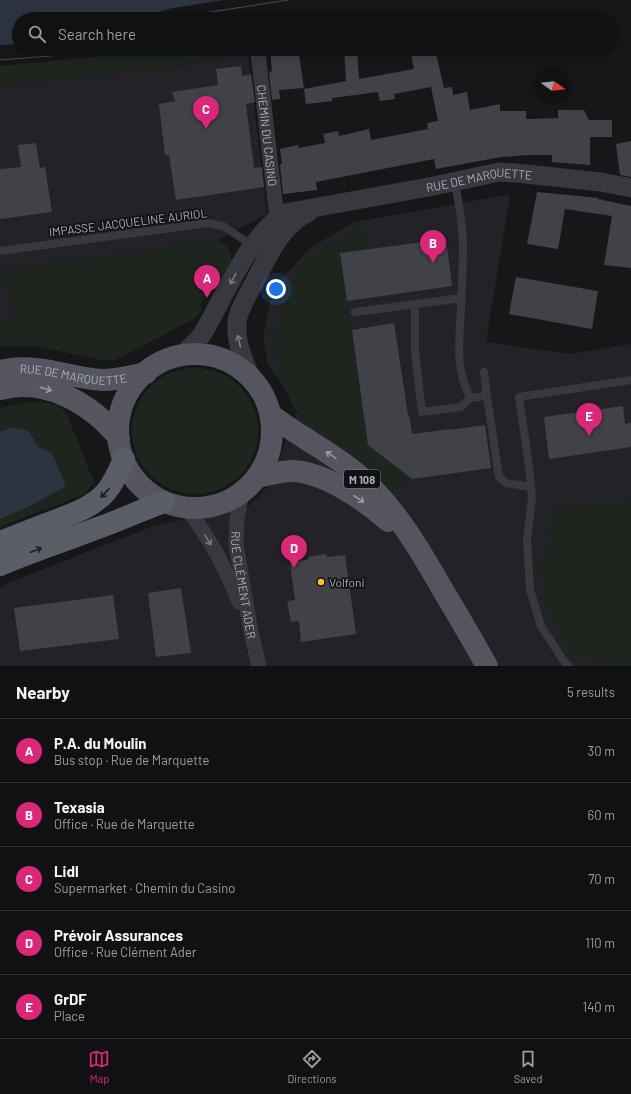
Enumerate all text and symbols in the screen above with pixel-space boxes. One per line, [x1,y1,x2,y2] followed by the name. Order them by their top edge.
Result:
[12,12,619,56] search box
[26,23,48,45] icon: search
[58,25,136,43] text: Search here
[535,68,571,104] north arrow
[255,84,280,187] street label: CHEMIN DU CASINO
[193,96,219,129] pin: C
[425,165,533,194] street label: RUE DE MARQUETTE
[48,205,208,239] street label: IMPASSE JACQUELINE AURIOL
[420,230,446,263] pin: B
[194,265,220,298] pin: A
[228,273,236,285] one-way arrow
[266,279,286,299] your location
[235,335,243,348] one-way arrow
[20,361,128,387] street label: RUE DE MARQUETTE
[39,386,52,393] one-way arrow
[576,403,602,436] pin: E
[326,451,337,459] one-way arrow
[344,470,380,488] road number: M 108
[100,488,109,498] one-way arrow
[354,495,365,503] one-way arrow
[229,531,259,640] street label: RUE CLÉMENT ADER
[205,534,213,546] one-way arrow
[281,535,307,568] pin: D
[30,546,42,554] one-way arrow
[329,575,365,589] place label: Volfoni
[316,577,326,587] marker: Volfoni
[16,682,70,702] text: Nearby
[567,684,615,700] text: 5 results
[54,734,147,752] text: P.A. du Moulin
[25,743,33,759] text: A
[588,743,615,759] text: 30 m
[54,752,210,768] text: Bus stop · Rue de Marquette
[54,798,105,816] text: Texasia
[25,807,33,823] text: B
[588,807,615,823] text: 60 m
[54,816,195,832] text: Office · Rue de Marquette
[54,862,79,880] text: Lidl
[25,871,33,887] text: C
[588,871,615,887] text: 70 m
[54,880,235,896] text: Supermarket · Chemin du Casino
[54,926,183,944] text: Prévoir Assurances
[25,935,33,951] text: D
[585,935,615,951] text: 110 m
[54,944,197,960] text: Office · Rue Clément Ader
[54,990,87,1008] text: GrDF
[25,999,33,1015] text: E
[583,999,615,1015] text: 140 m
[54,1008,85,1024] text: Place
[88,1048,110,1085] tab: Map
[287,1048,337,1085] tab: Directions
[514,1048,543,1085] tab: Saved

